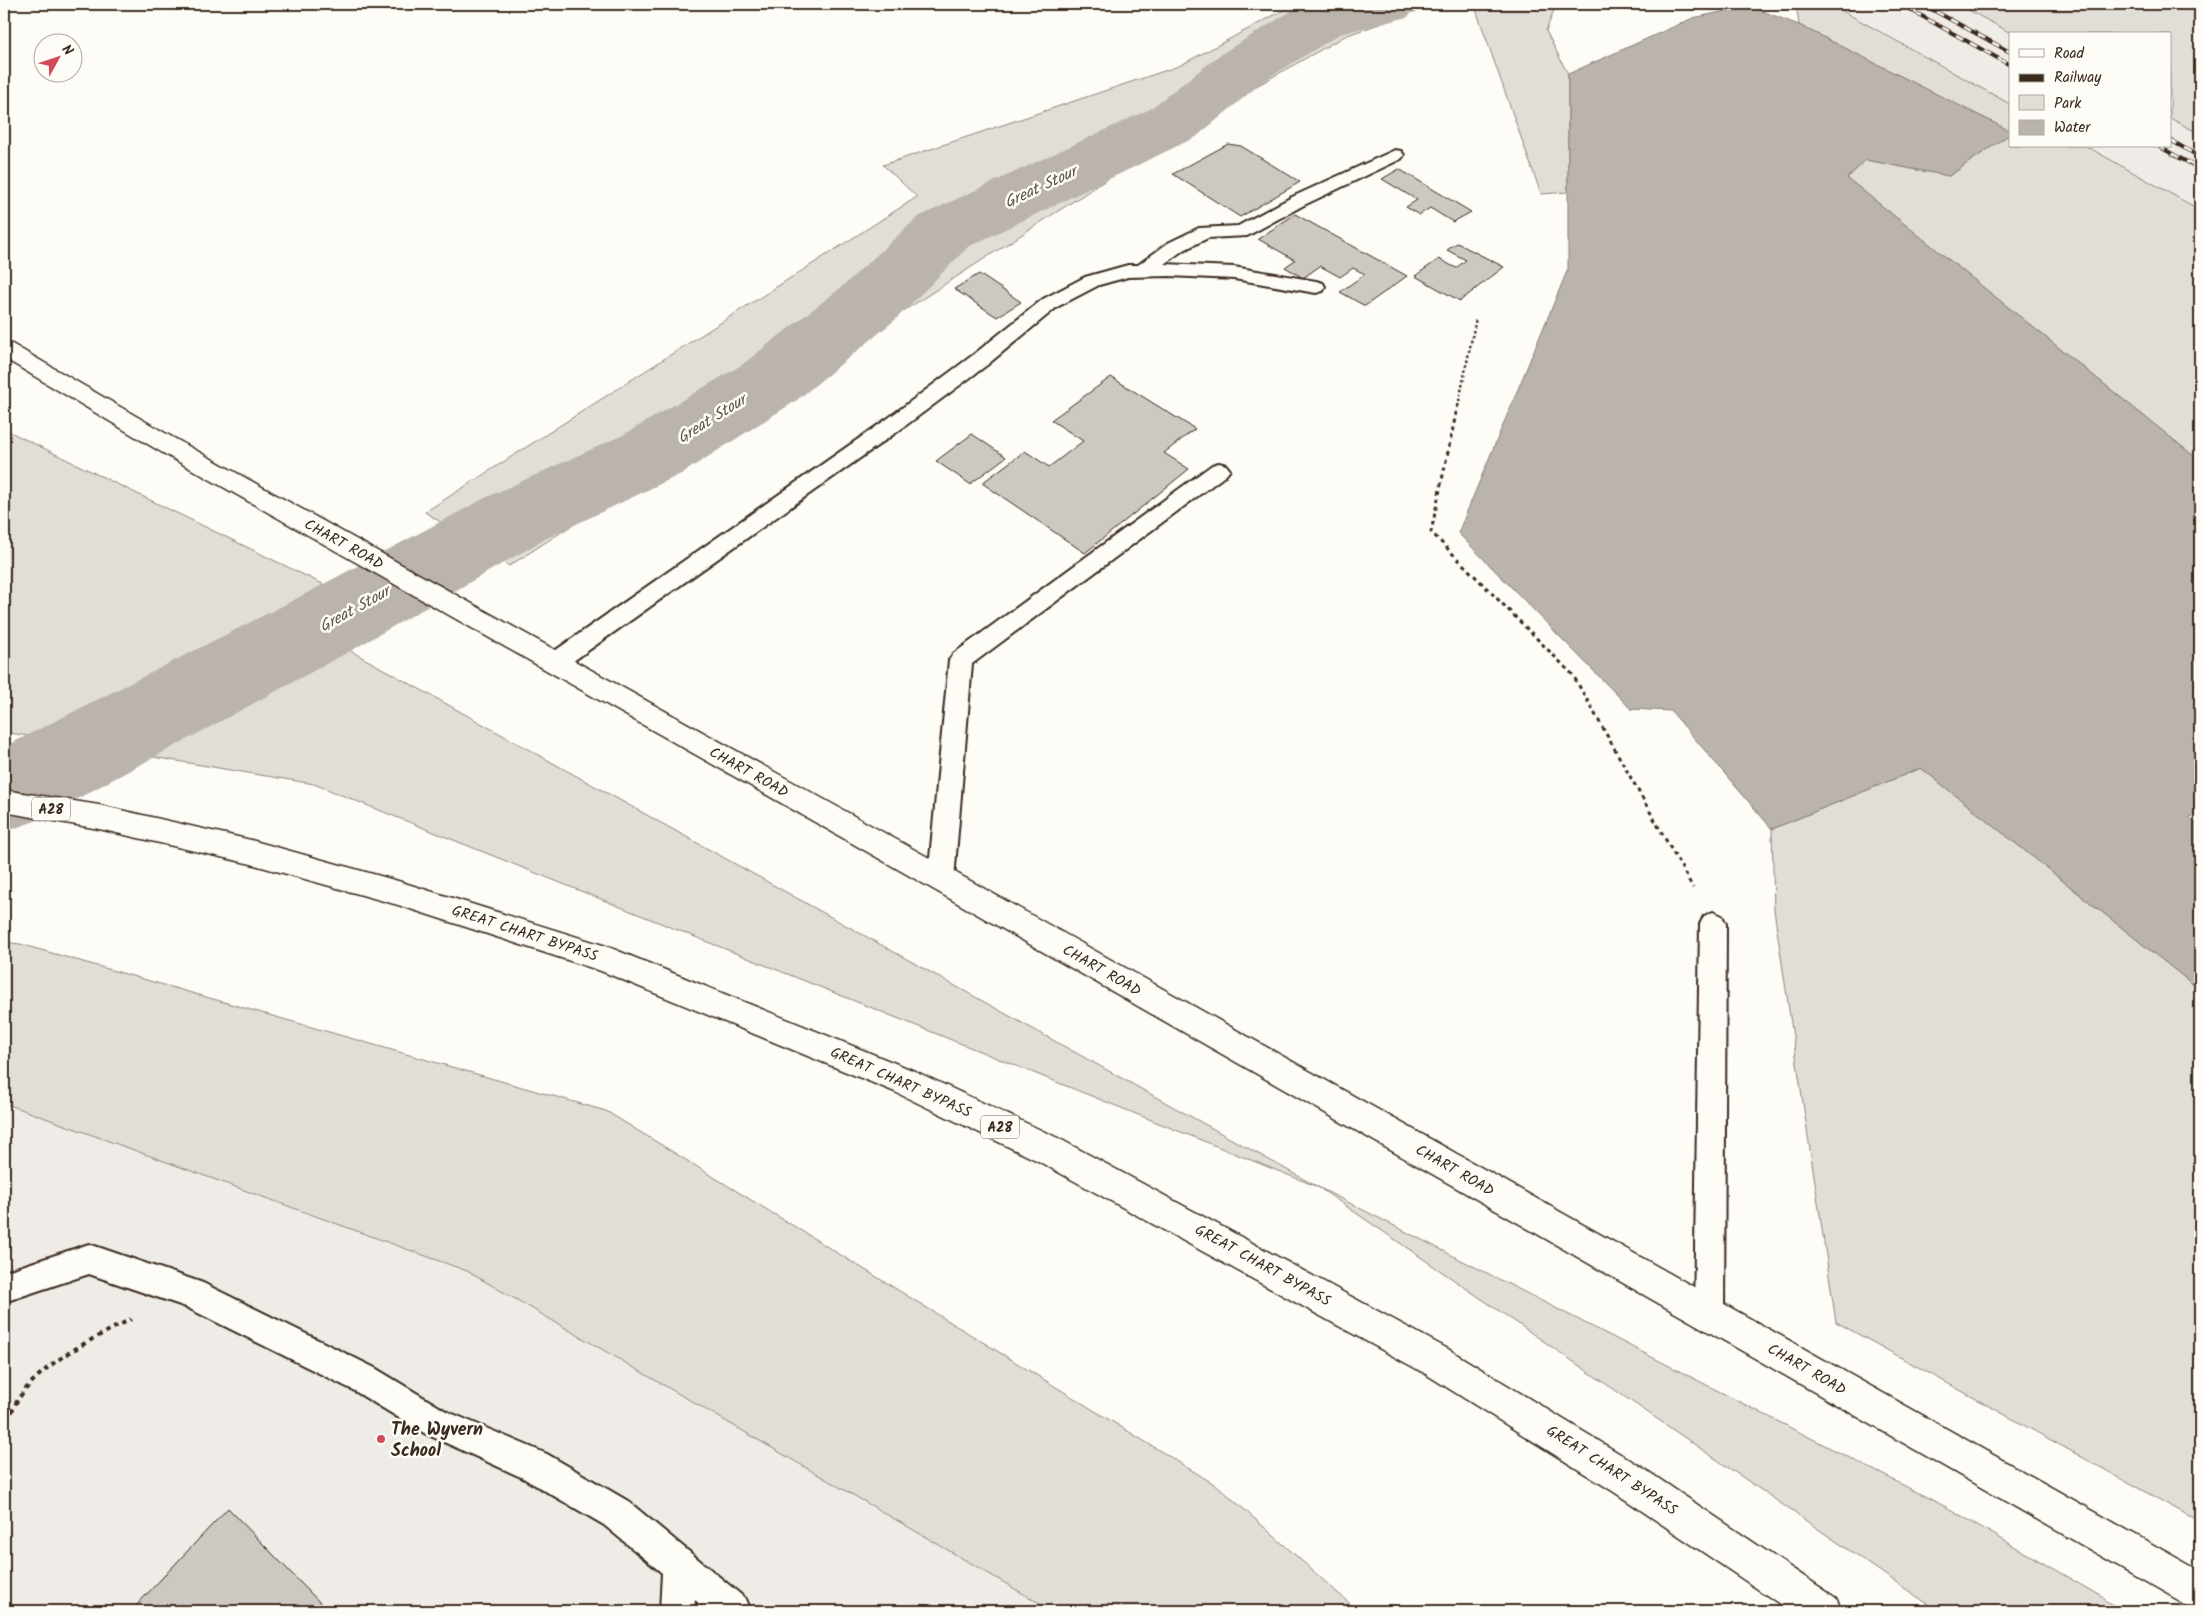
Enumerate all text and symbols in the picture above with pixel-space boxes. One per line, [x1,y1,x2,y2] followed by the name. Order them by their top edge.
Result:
[32,32,82,82] north arrow
[2009,32,2172,148] legend
[56,40,79,61] text: N
[2054,42,2085,66] text: Road
[2054,66,2102,90] text: Railway
[2054,92,2082,116] text: Park
[2054,116,2091,140] text: Water
[1000,158,1084,215] water label: Great Stour
[672,386,754,450] water label: Great Stour
[299,513,388,577] street label: CHART ROAD
[315,578,398,639] water label: Great Stour
[704,741,793,805] street label: CHART ROAD
[32,798,70,821] road number: A28
[449,899,601,969] street label: GREAT CHART BYPASS
[1058,939,1146,1003] street label: CHART ROAD
[826,1041,975,1125] street label: GREAT CHART BYPASS
[981,1116,1019,1138] road number: A28
[1411,1139,1499,1203] street label: CHART ROAD
[1190,1218,1335,1313] street label: GREAT CHART BYPASS
[1763,1338,1851,1402] street label: CHART ROAD
[391,1416,483,1466] place label: The Wyvern School
[1541,1419,1682,1522] street label: GREAT CHART BYPASS
[375,1433,387,1445] marker: The Wyvern School

